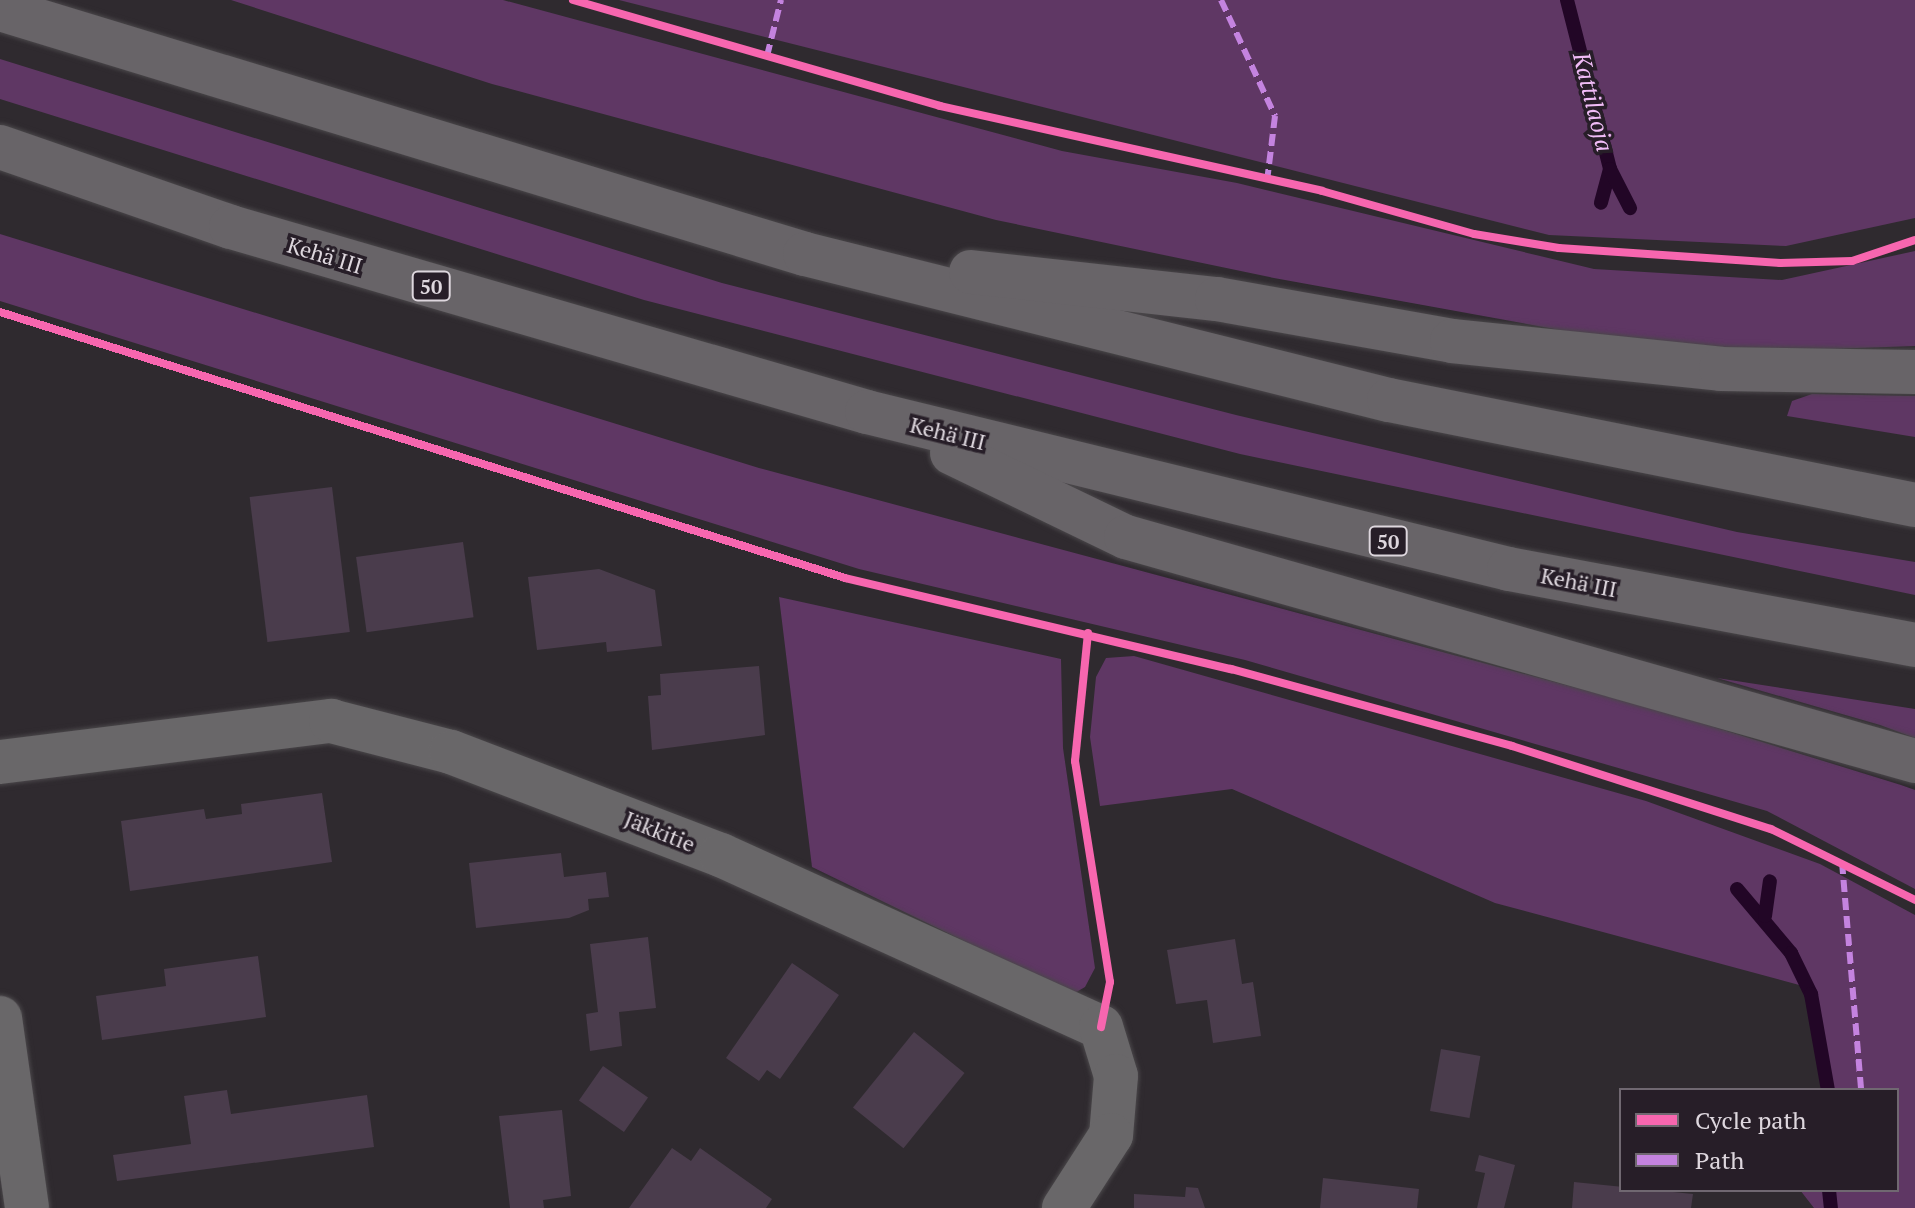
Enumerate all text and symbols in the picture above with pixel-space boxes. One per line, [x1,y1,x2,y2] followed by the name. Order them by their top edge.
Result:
[1567,49,1619,155] water label: Kattilaoja
[284,231,366,279] street label: Kehä III
[411,270,451,302] road number: 50
[908,411,988,455] street label: Kehä III
[1368,525,1408,557] road number: 50
[1539,562,1619,602] street label: Kehä III
[621,805,699,857] street label: Jäkkitie
[1619,1088,1899,1192] legend
[1695,1104,1806,1136] text: Cycle path
[1695,1144,1744,1176] text: Path

